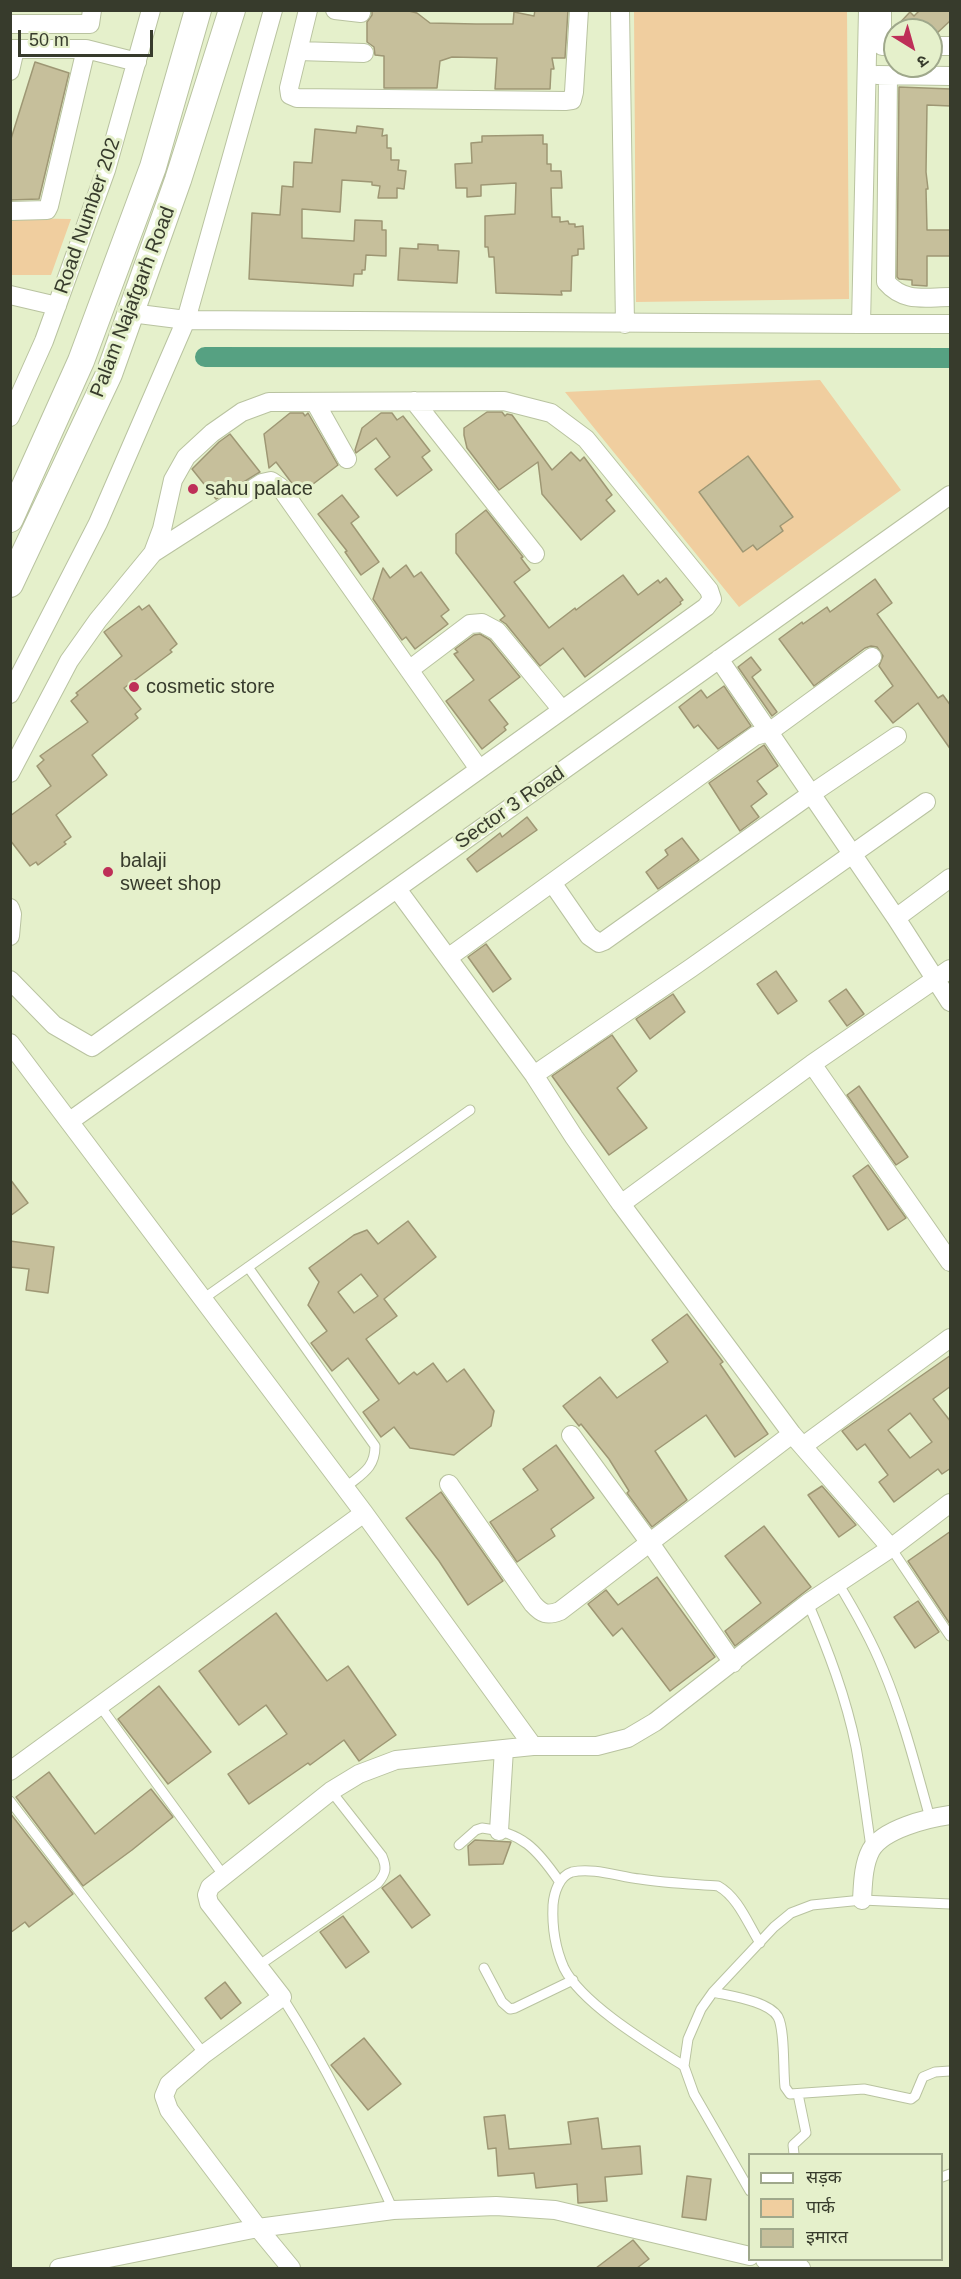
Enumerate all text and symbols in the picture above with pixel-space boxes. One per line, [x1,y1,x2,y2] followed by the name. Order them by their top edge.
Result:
[21,18,156,56] scale bar
[883,18,943,78] north arrow
[29,30,69,50] text: 50 m
[914,52,932,71] text: उ
[50,135,126,297] street label: Road Number 202
[86,203,180,401] street label: Palam Najafgarh Road
[205,477,313,501] place label: sahu palace
[186,482,200,496] marker: sahu palace
[146,675,275,699] place label: cosmetic store
[127,680,141,694] marker: cosmetic store
[451,762,569,854] street label: Sector 3 Road
[120,849,221,896] place label: balaji sweet shop
[101,865,115,879] marker: balaji sweet shop
[748,2153,943,2261] legend
[806,2167,842,2187] text: सड़क
[806,2197,835,2217] text: पार्क
[806,2227,848,2247] text: इमारत

